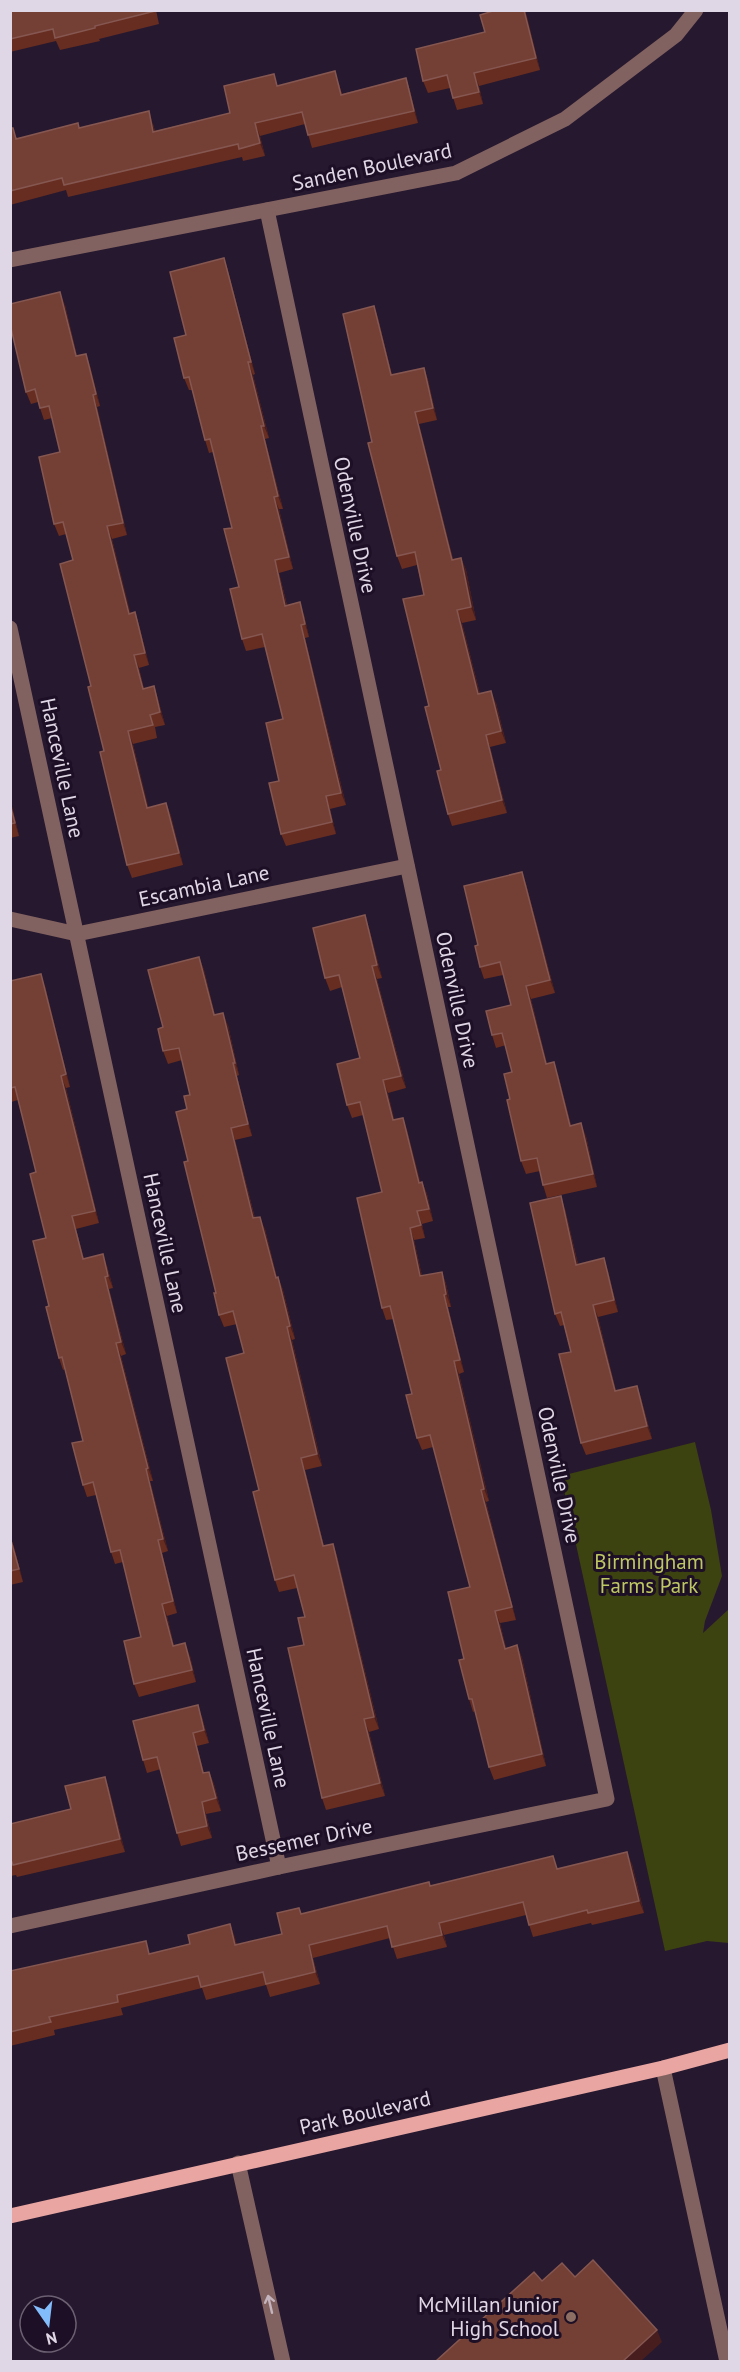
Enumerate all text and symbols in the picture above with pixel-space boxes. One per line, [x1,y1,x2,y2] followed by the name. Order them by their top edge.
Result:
[290,136,454,197] street label: Sanden Boulevard
[328,454,383,596] street label: Odenville Drive
[34,695,91,840] street label: Hanceville Lane
[136,858,272,913] street label: Escambia Lane
[430,929,485,1071] street label: Odenville Drive
[137,1170,194,1315] street label: Hanceville Lane
[532,1404,587,1546] street label: Odenville Drive
[594,1548,704,1599] park label: Birmingham Farms Park
[240,1645,297,1790] street label: Hanceville Lane
[233,1812,375,1867] street label: Bessemer Drive
[297,2084,433,2141] street label: Park Boulevard
[418,2291,559,2342] place label: McMillan Junior High School
[18,2294,78,2354] north arrow
[264,2295,275,2315] one-way arrow
[564,2310,578,2324] marker: McMillan Junior High School
[44,2328,59,2350] text: N

